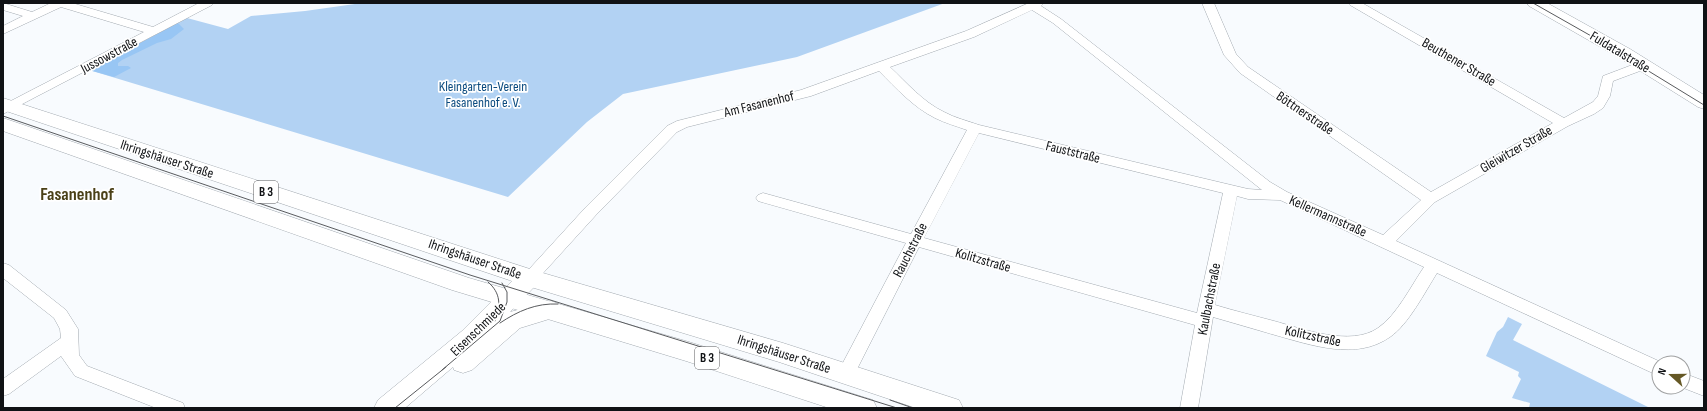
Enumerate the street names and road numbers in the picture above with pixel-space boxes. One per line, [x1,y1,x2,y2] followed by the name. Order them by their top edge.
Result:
[1587,27,1653,77] street label: Fuldatalstraße
[77,33,140,78] street label: Jussowstraße
[1419,34,1499,90] street label: Beuthener Straße
[721,87,797,121] street label: Am Fasanenhof
[1273,88,1337,138] street label: Böttnerstraße
[1477,122,1555,176] street label: Gleiwitzer Straße
[118,136,216,182] street label: Ihringshäuser Straße
[1044,137,1102,167] street label: Fauststraße
[254,181,278,203] road number: B 3
[1287,191,1369,241] street label: Kellermannstraße
[889,220,931,280] street label: Rauchstraße
[426,235,524,283] street label: Ihringshäuser Straße
[953,244,1013,276] street label: Kolitzstraße
[1194,262,1224,336] street label: Kaulbachstraße
[447,298,509,360] street label: Eisenschmiede
[1283,322,1343,350] street label: Kolitzstraße
[735,331,833,377] street label: Ihringshäuser Straße
[695,347,719,369] road number: B 3

